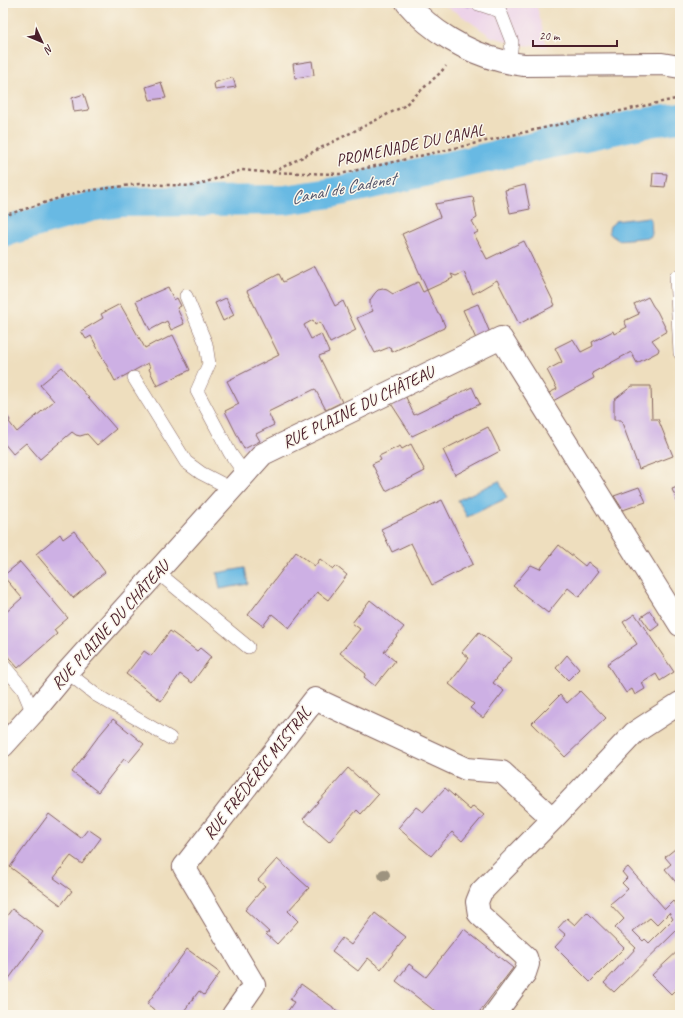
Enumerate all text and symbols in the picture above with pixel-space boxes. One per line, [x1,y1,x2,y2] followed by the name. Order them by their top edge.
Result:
[22,22,62,62] north arrow
[533,22,617,48] scale bar
[539,28,561,44] text: 20 m
[40,42,57,58] text: N
[334,119,487,171] street label: PROMENADE DU CANAL
[289,166,402,209] water label: Canal de Cadenet
[279,360,440,453] street label: RUE PLAINE DU CHÂTEAU
[47,554,175,694] street label: RUE PLAINE DU CHÂTEAU
[198,701,316,843] street label: RUE FRÉDÉRIC MISTRAL

